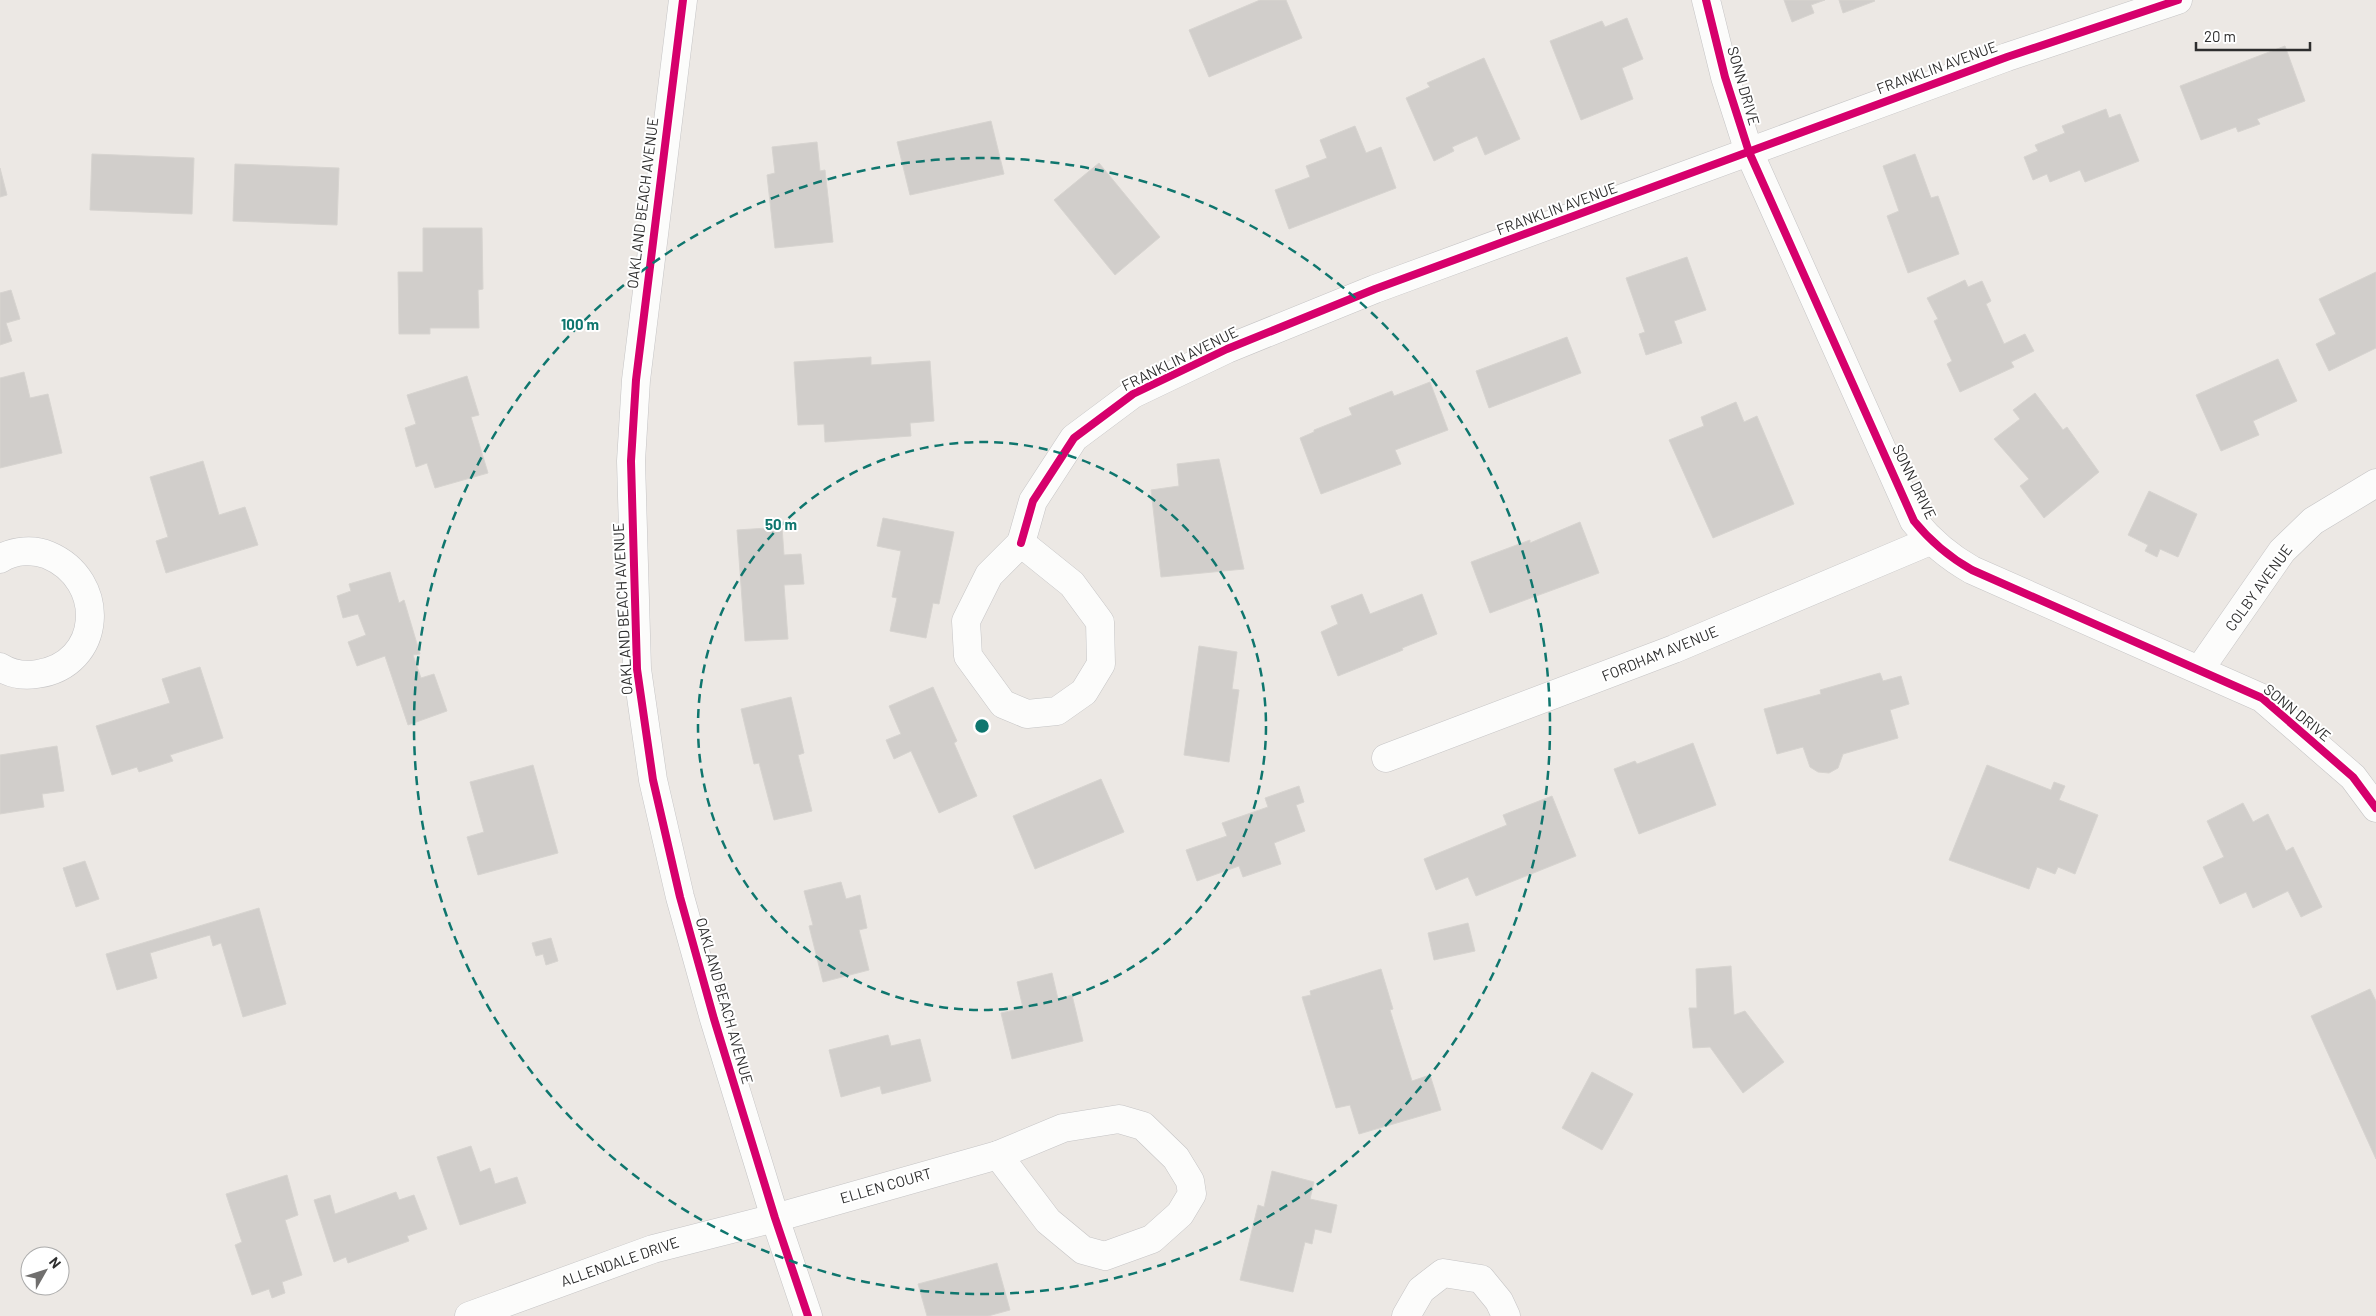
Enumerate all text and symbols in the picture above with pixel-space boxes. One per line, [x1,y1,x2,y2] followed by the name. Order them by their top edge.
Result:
[2196,20,2310,52] scale bar
[2204,27,2236,45] text: 20 m
[1874,37,2000,97] street label: FRANKLIN AVENUE
[1724,44,1764,127] street label: SONN DRIVE
[623,116,661,290] street label: OAKLAND BEACH AVENUE
[1494,178,1620,238] street label: FRANKLIN AVENUE
[561,315,599,333] text: 100 m
[1118,322,1241,394] street label: FRANKLIN AVENUE
[1889,441,1941,522] street label: SONN DRIVE
[765,515,797,533] text: 50 m
[609,523,636,696] street label: OAKLAND BEACH AVENUE
[2221,541,2296,634] street label: COLBY AVENUE
[1599,621,1720,685] street label: FORDHAM AVENUE
[2260,680,2335,745] street label: SONN DRIVE
[973,717,991,735] centre of rings
[693,915,757,1086] street label: OAKLAND BEACH AVENUE
[838,1163,933,1207] street label: ELLEN COURT
[558,1232,681,1290] street label: ALLENDALE DRIVE
[20,1246,70,1296] north arrow
[46,1254,65,1271] text: N

